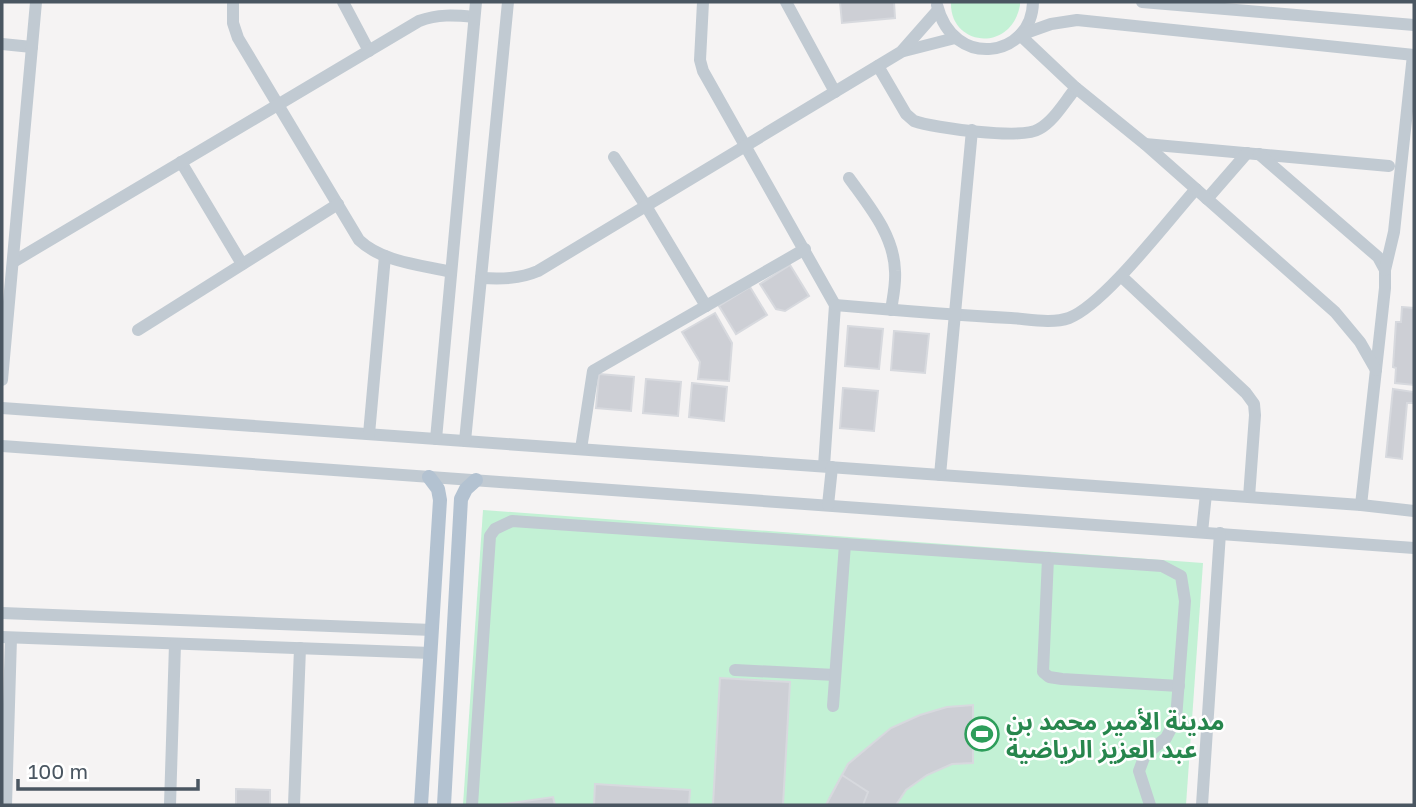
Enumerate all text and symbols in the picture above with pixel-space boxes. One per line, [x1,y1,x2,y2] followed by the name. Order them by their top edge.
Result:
[1006,706,1224,764] place label: مدينة الأمير محمد بن عبد العزيز الرياضية
[963,715,1001,753] sports icon: مدينة الأمير محمد بن عبد العزيز الرياضية
[18,748,198,792] scale bar
[28,758,88,784] text: 100 m

